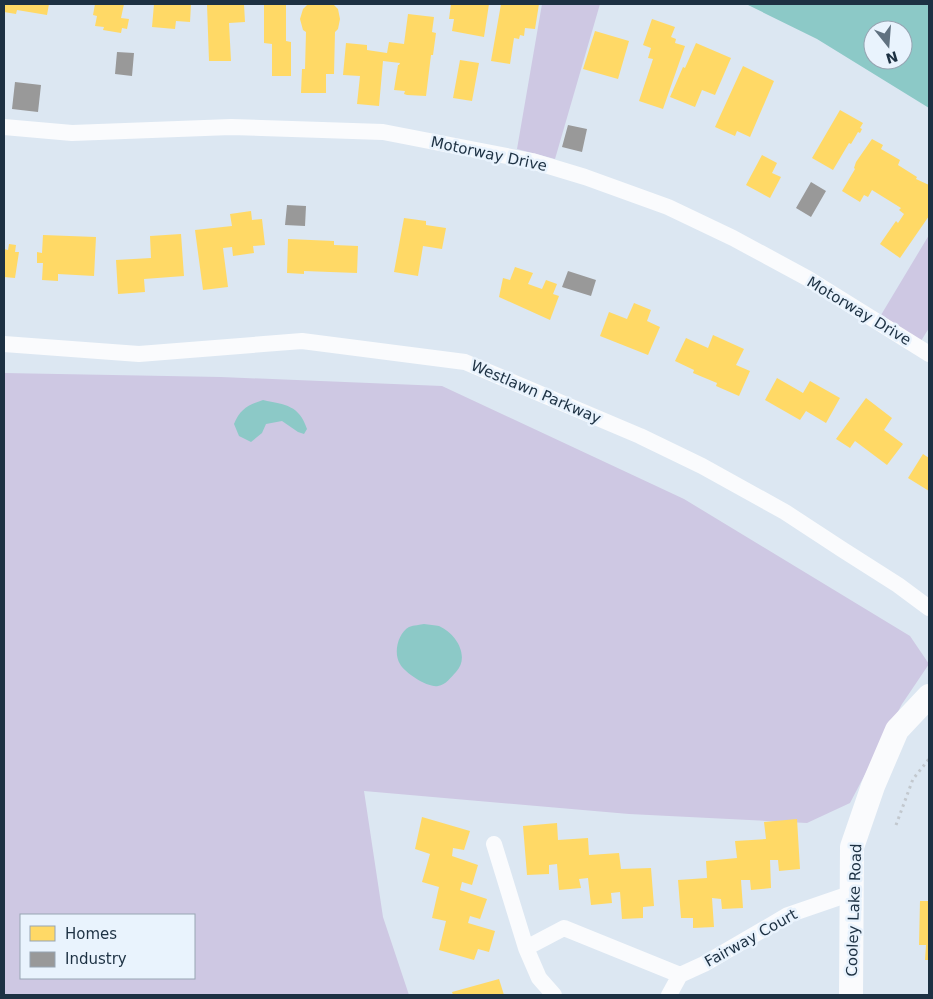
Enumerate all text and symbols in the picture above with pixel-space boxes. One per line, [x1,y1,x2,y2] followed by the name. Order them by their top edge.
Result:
[863,20,913,70] north arrow
[884,48,900,67] text: N
[429,133,549,175] street label: Motorway Drive
[804,273,914,349] street label: Motorway Drive
[468,356,604,428] street label: Westlawn Parkway
[843,843,865,977] street label: Cooley Lake Road
[702,905,801,971] street label: Fairway Court
[20,914,195,979] legend
[65,925,117,943] text: Homes
[65,950,127,968] text: Industry

